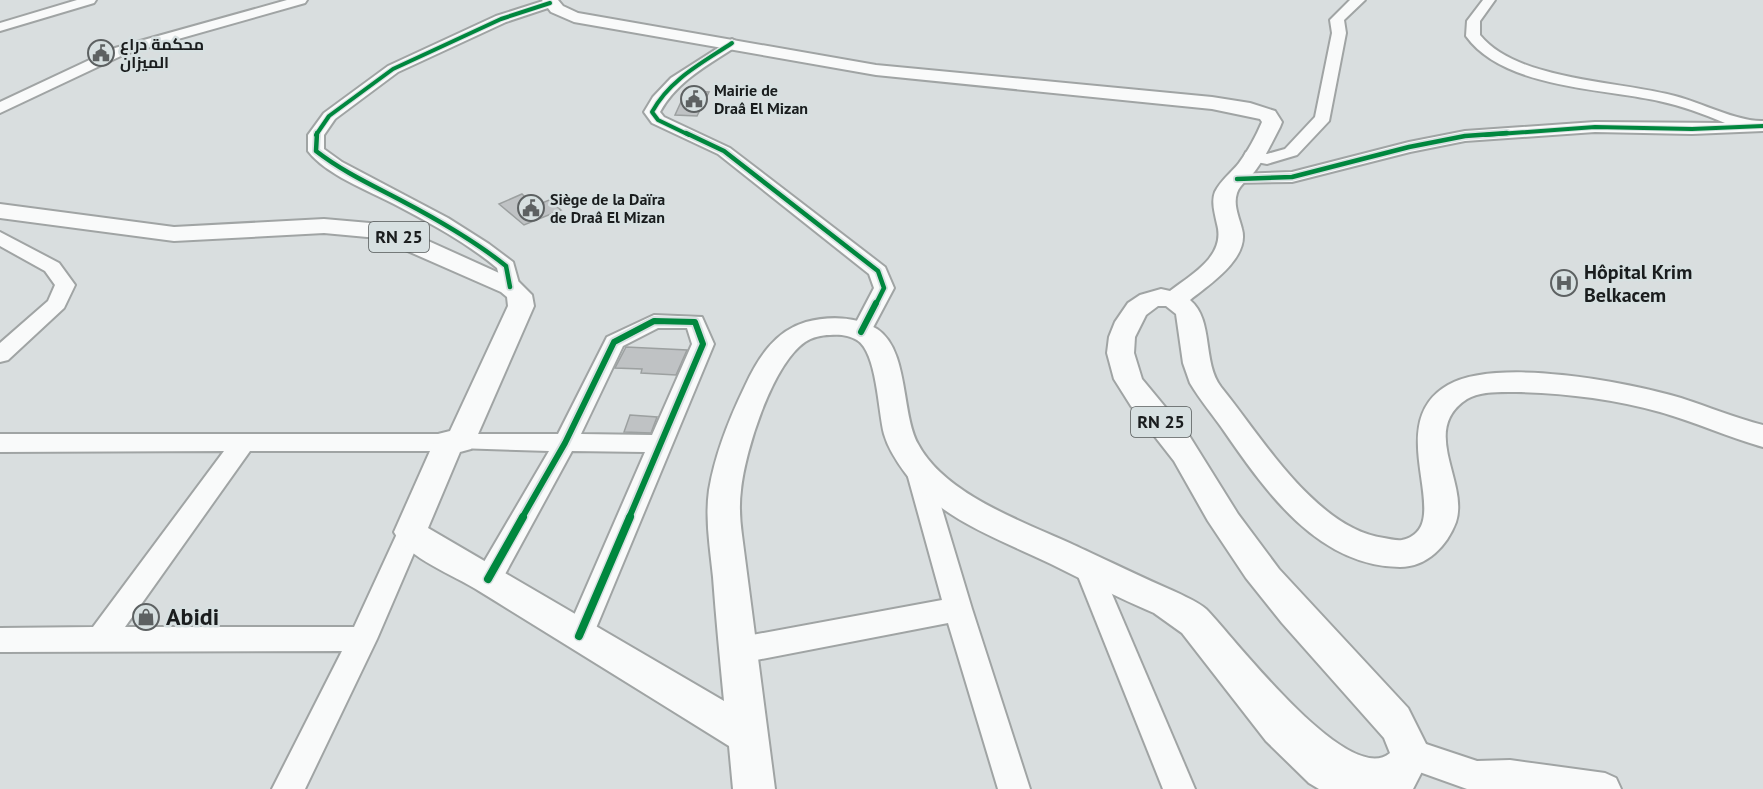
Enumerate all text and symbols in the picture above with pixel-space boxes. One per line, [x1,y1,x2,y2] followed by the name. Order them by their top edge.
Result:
[120,34,204,72] place label: محكمة دراع الميزان
[86,38,116,68] public building icon: محكمة دراع الميزان
[714,80,808,118] place label: Mairie de Draâ El Mizan
[679,84,709,114] public building icon: Mairie de Draâ El Mizan
[550,189,665,227] place label: Siège de la Daïra de Draâ El Mizan
[516,193,546,223] public building icon: Siège de la Daïra de Draâ El Mizan
[369,222,429,252] road number: RN 25
[1584,259,1692,308] place label: Hôpital Krim Belkacem
[1549,268,1579,298] hospital icon: Hôpital Krim Belkacem
[1131,407,1191,437] road number: RN 25
[166,601,219,632] place label: Abidi
[131,602,161,632] shop icon: Abidi

